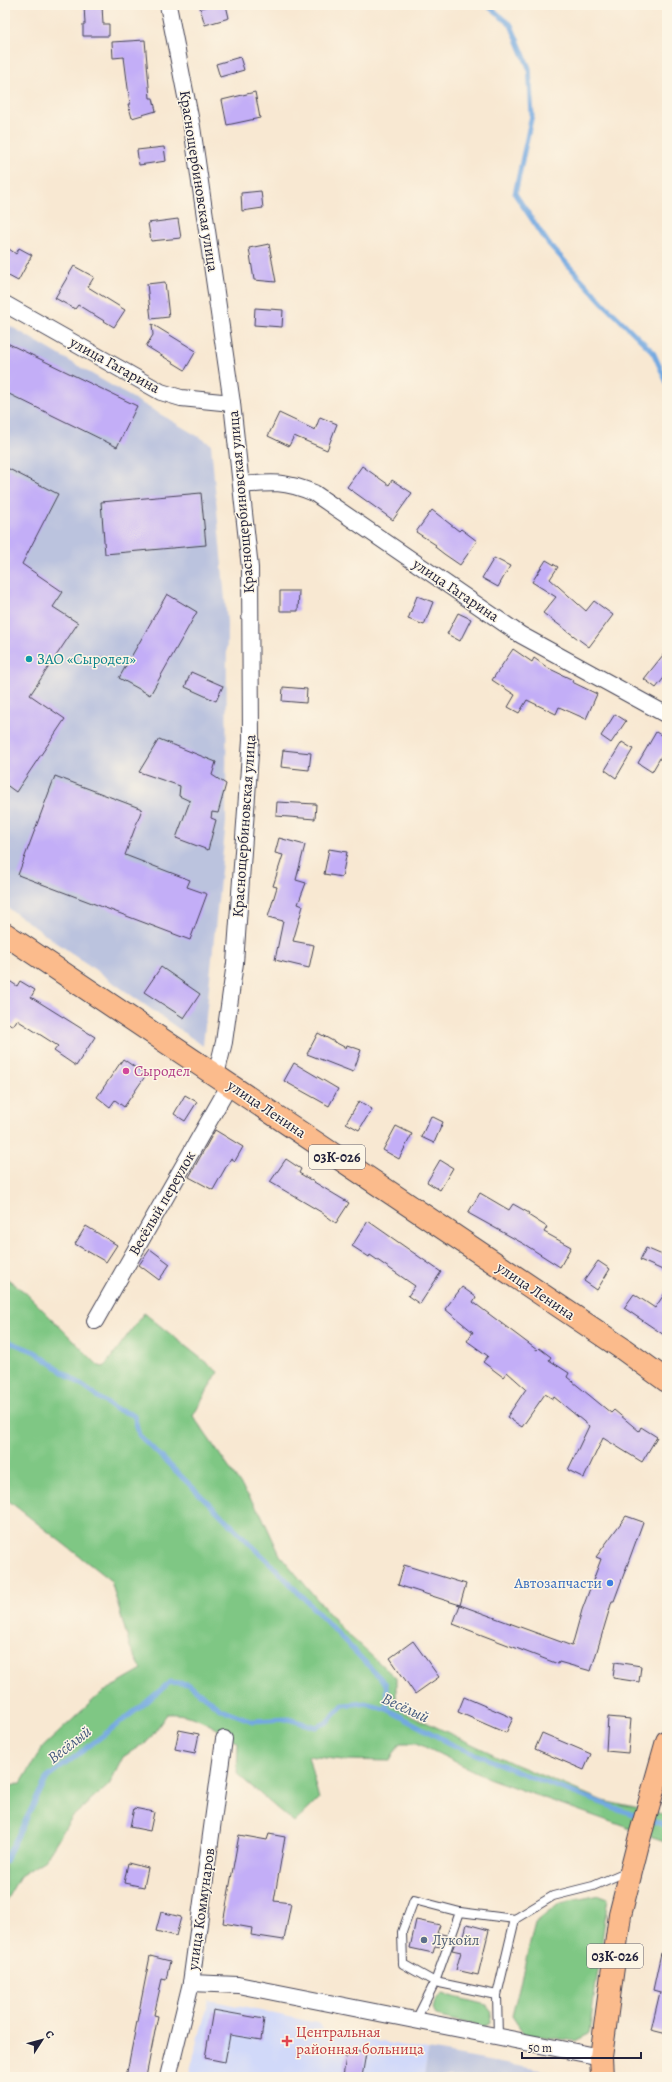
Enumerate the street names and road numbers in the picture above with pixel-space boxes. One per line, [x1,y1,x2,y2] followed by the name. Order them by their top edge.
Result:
[175,89,223,273] street label: Краснощербиновская улица
[65,331,164,398] street label: улица Гагарина
[223,410,259,594] street label: Краснощербиновская улица
[408,553,503,626] street label: улица Гагарина
[228,734,260,918] street label: Краснощербиновская улица
[223,1075,310,1143] street label: улица Ленина
[309,1145,365,1169] road number: 03К-026
[124,1147,200,1259] street label: Весёлый переулок
[492,1257,579,1325] street label: улица Ленина
[182,1847,219,1972] street label: улица Коммунаров
[587,1944,643,1968] road number: 03К-026

